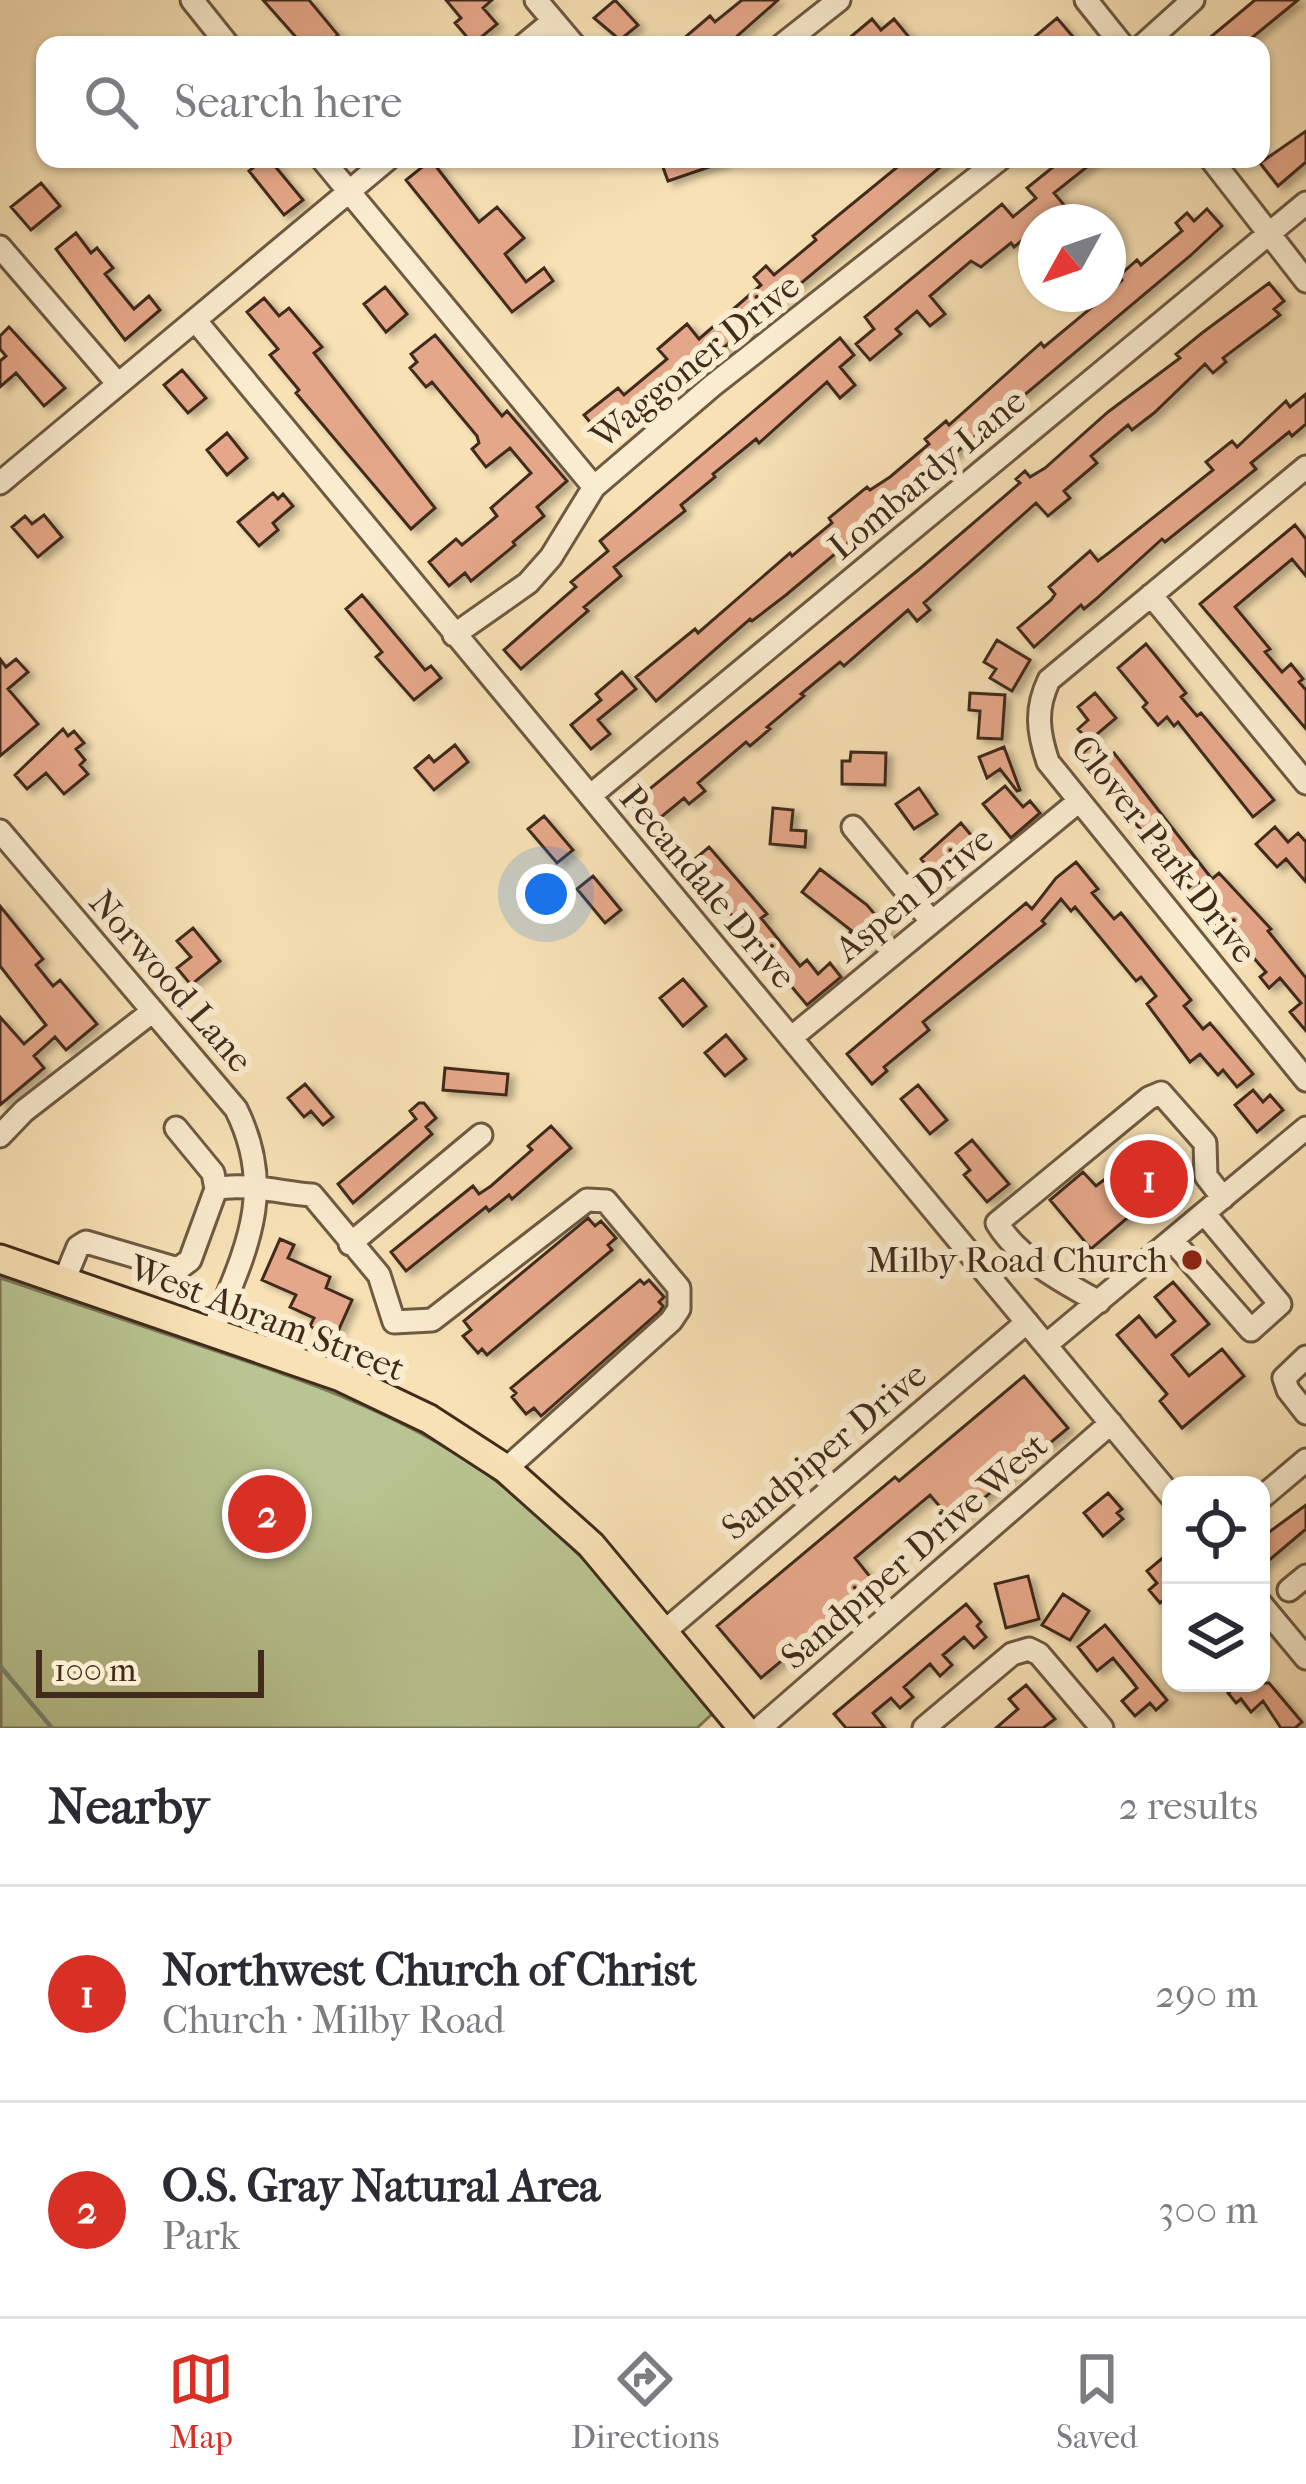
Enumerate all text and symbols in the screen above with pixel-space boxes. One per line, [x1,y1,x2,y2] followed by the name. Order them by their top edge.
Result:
[36,36,1270,168] search box
[78,69,144,135] icon: search
[174,76,402,129] text: Search here
[1018,204,1126,312] north arrow
[582,264,807,458] street label: Waggoner Drive
[820,380,1034,568] street label: Lombardy Lane
[1062,727,1266,971] street label: Clover Park Drive
[611,777,805,997] street label: Pecandale Drive
[825,818,1001,972] street label: Aspen Drive
[516,864,576,924] your location
[81,882,261,1080] street label: Norwood Lane
[1110,1134,1188,1224] pin: 1
[867,1239,1168,1281] place label: Milby Road Church
[123,1246,411,1390] street label: West Abram Street
[1179,1247,1205,1273] marker: Milby Road Church
[713,1353,935,1549] street label: Sandpiper Drive
[772,1424,1056,1678] street label: Sandpiper Drive West
[228,1469,306,1559] pin: 2
[1162,1476,1270,1692] map controls
[1162,1476,1270,1584] button: locate
[1162,1584,1270,1692] button: layers
[36,1644,264,1697] scale bar
[54,1651,137,1690] text: 100 m
[48,1776,209,1836] text: Nearby
[1119,1783,1258,1829] text: 2 results
[162,1944,696,1997] text: Northwest Church of Christ
[80,1971,94,2017] text: 1
[1155,1971,1258,2017] text: 290 m
[162,1997,505,2043] text: Church · Milby Road
[162,2160,600,2213] text: O.S. Gray Natural Area
[77,2187,97,2233] text: 2
[1158,2187,1258,2233] text: 300 m
[162,2213,240,2259] text: Park
[168,2346,234,2457] tab: Map
[571,2346,719,2457] tab: Directions
[1056,2346,1138,2457] tab: Saved

